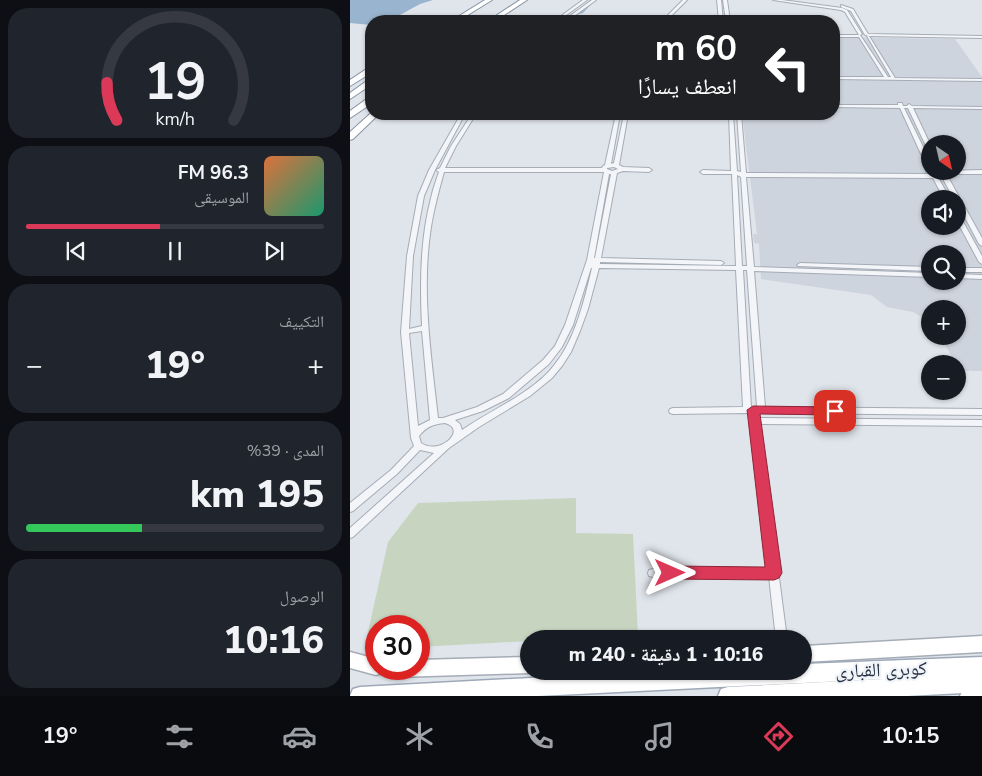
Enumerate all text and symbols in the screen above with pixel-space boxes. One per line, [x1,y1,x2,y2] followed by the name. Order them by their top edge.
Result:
[655,25,737,72] text: 60 m
[755,35,820,100] icon: left
[144,46,206,117] text: 19
[638,72,737,102] text: انعطف يسارًا
[155,107,195,131] text: km/h
[921,135,966,180] north arrow
[921,135,966,400] map controls
[178,160,249,186] text: 96.3 FM
[194,187,249,209] text: الموسيقى
[921,190,966,235] button: sound
[62,237,90,265] icon: previous
[161,237,189,265] icon: pause
[260,237,288,265] icon: next
[921,245,966,290] button: search
[921,300,966,345] button: +
[279,311,324,333] text: التكييف
[145,340,205,391] text: 19°
[26,347,43,385] text: −
[307,347,324,385] text: +
[921,355,966,400] button: −
[814,390,856,432] pin
[821,397,849,425] icon: arrive
[247,440,324,462] text: المدى · 39%
[190,469,324,520] text: 195 km
[643,546,695,598] position arrow
[280,586,324,608] text: الوصول
[223,615,324,666] text: 10:16
[365,615,430,680] speed limit sign: 30
[569,642,763,668] text: 10:16 · 1 دقيقة · 240 m
[835,655,927,685] street label: كوبرى القبارى
[162,719,197,754] icon: filters
[282,719,317,754] icon: car
[402,719,437,754] icon: climate
[522,719,557,754] icon: phone
[642,719,677,754] icon: music
[761,719,796,754] icon: directions
[43,721,77,751] text: 19°
[881,721,940,751] text: 10:15

